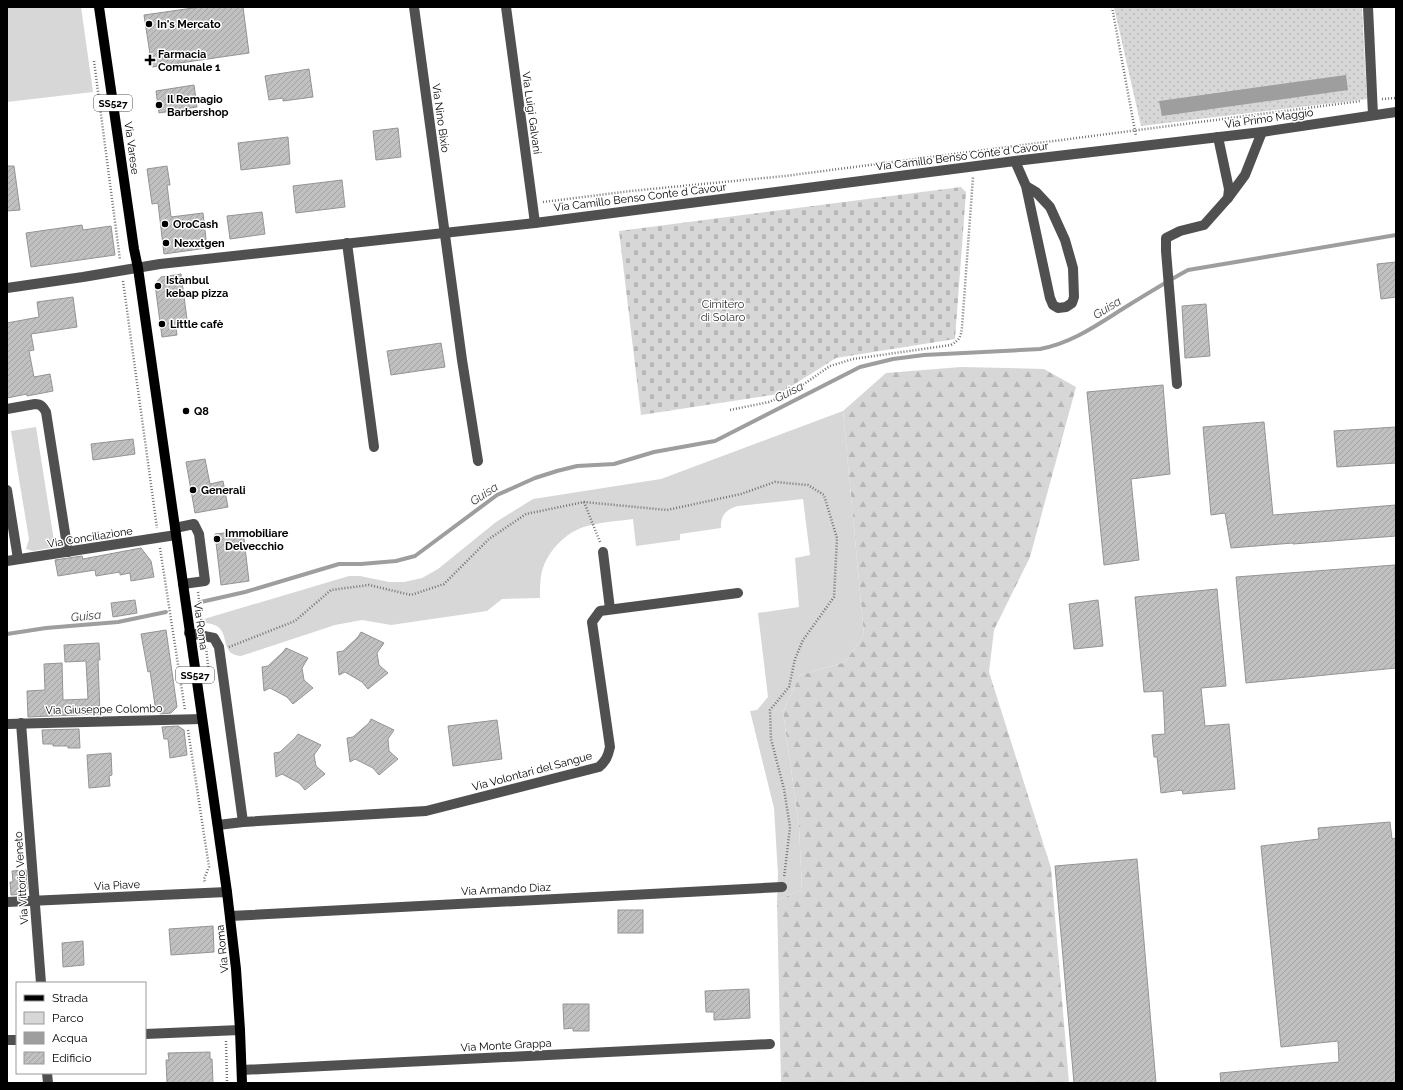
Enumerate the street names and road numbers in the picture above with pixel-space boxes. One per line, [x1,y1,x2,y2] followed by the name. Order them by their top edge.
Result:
[519,71,544,155] street label: Via Luigi Galvani
[429,83,452,154] street label: Via Nino Bixio
[94,95,132,111] road number: SS527
[1224,106,1315,131] street label: Via Primo Maggio
[121,121,142,176] street label: Via Varese
[875,139,1049,174] street label: Via Camillo Benso Conte d Cavour
[553,180,727,215] street label: Via Camillo Benso Conte d Cavour
[46,524,134,551] street label: Via Conciliazione
[191,601,210,651] street label: Via Roma
[176,667,214,683] road number: SS527
[45,702,163,717] street label: Via Giuseppe Colombo
[471,749,594,794] street label: Via Volontari del Sangue
[12,830,31,925] street label: Via Vittorio Veneto
[94,878,141,893] street label: Via Piave
[461,881,552,898] street label: Via Armando Diaz
[214,924,231,974] street label: Via Roma
[460,1037,552,1054] street label: Via Monte Grappa

